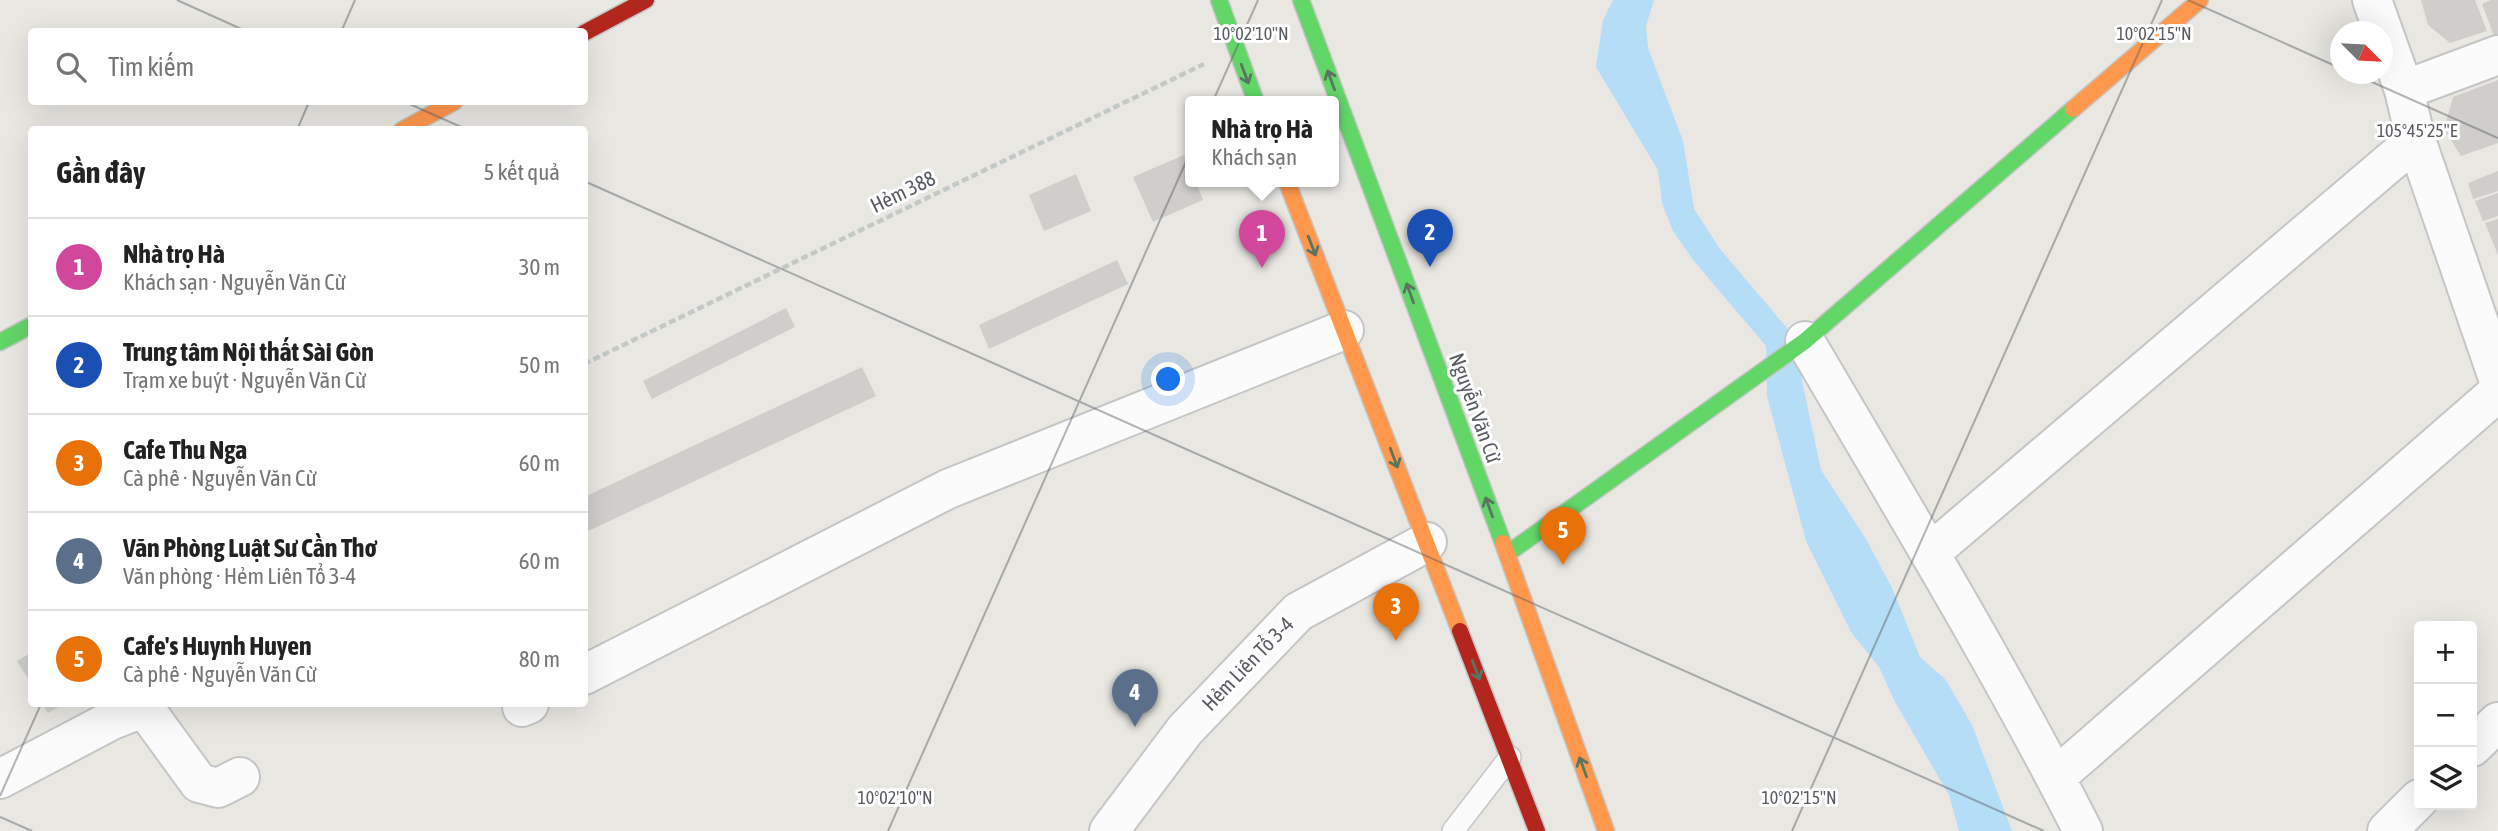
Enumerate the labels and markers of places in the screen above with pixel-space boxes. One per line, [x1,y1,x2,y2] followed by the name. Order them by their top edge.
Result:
[1407,209,1453,267] pin: 2
[1239,210,1285,268] pin: 1
[1540,507,1586,565] pin: 5
[1373,583,1419,641] pin: 3
[1112,669,1158,727] pin: 4

